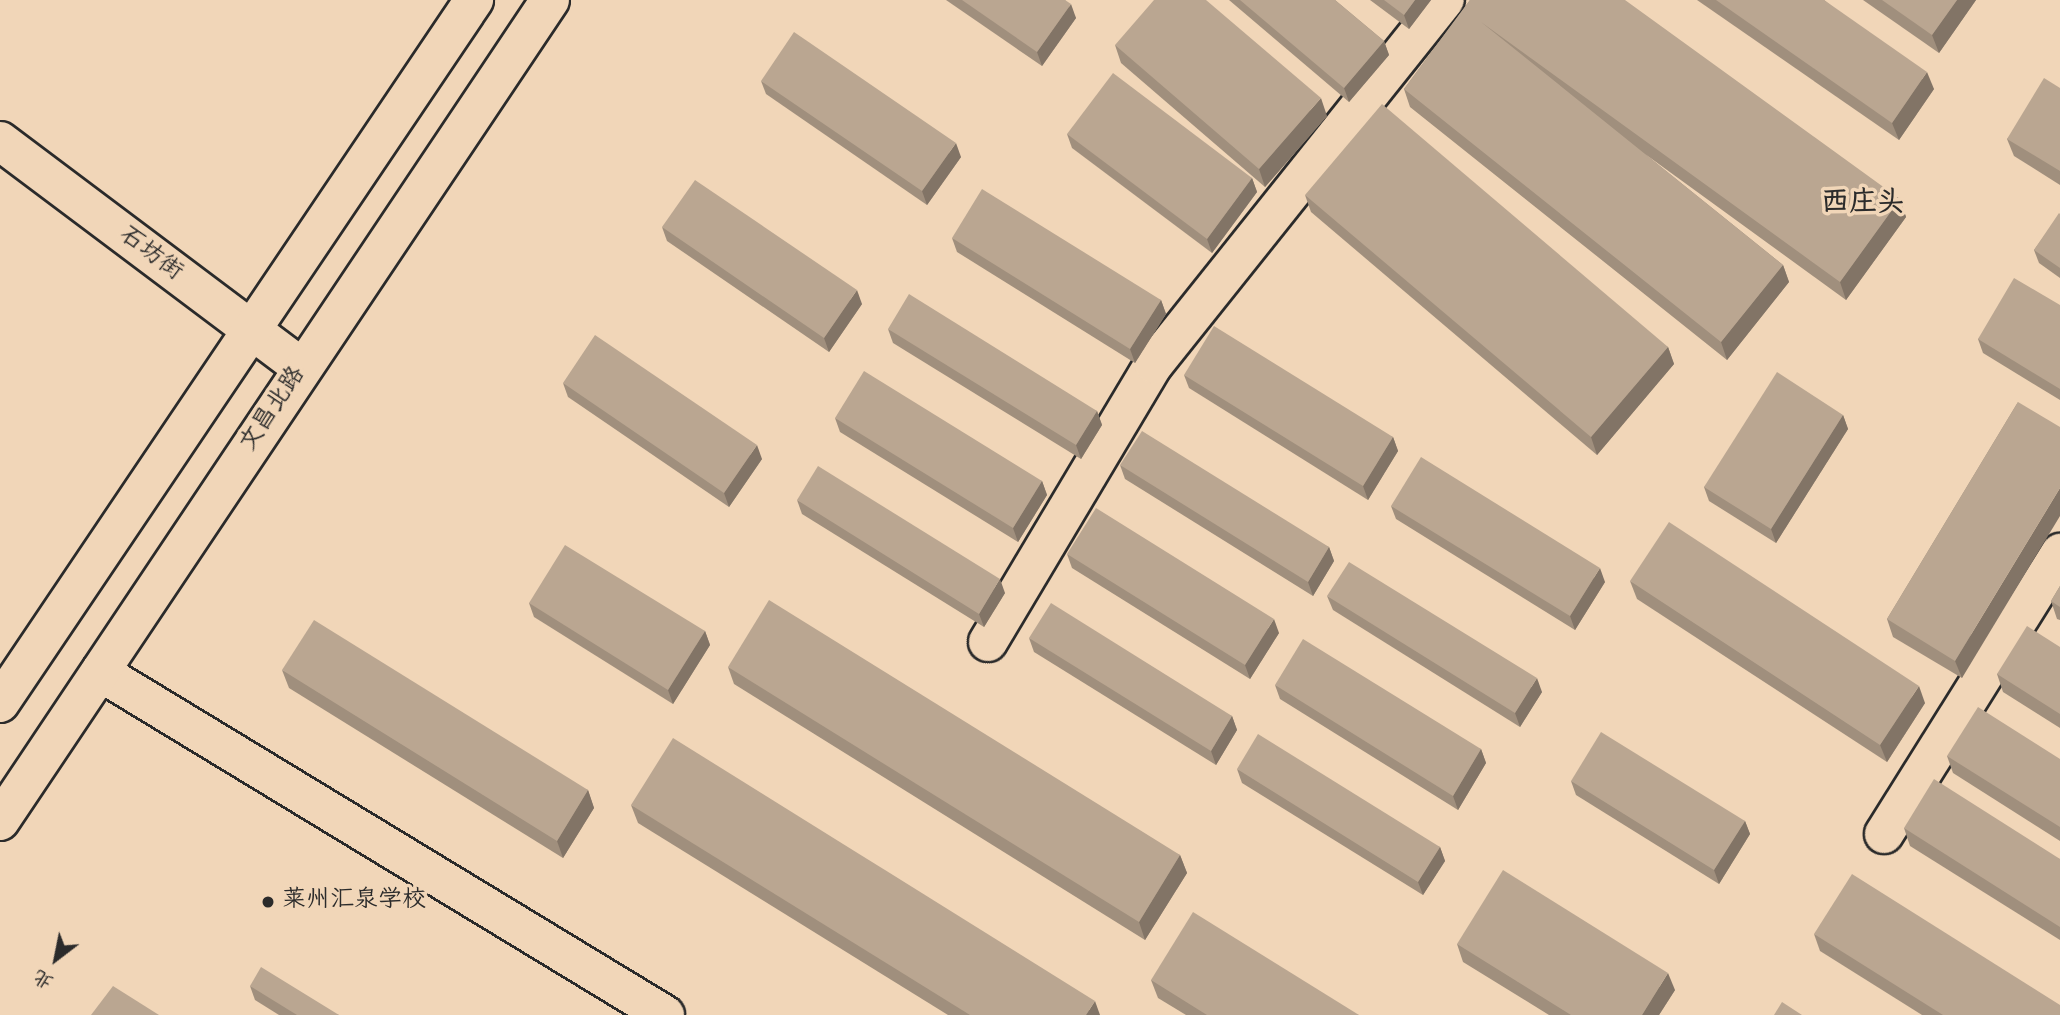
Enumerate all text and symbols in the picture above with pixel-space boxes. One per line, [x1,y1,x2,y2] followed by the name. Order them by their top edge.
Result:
[1821,188,1905,222] district label: 西庄头
[113,222,187,288] street label: 石坊街
[235,362,313,458] street label: 文昌北路
[282,888,426,916] place label: 莱州汇泉学校
[260,894,276,910] marker: 莱州汇泉学校
[21,924,91,994] north arrow
[29,961,60,994] text: 北

